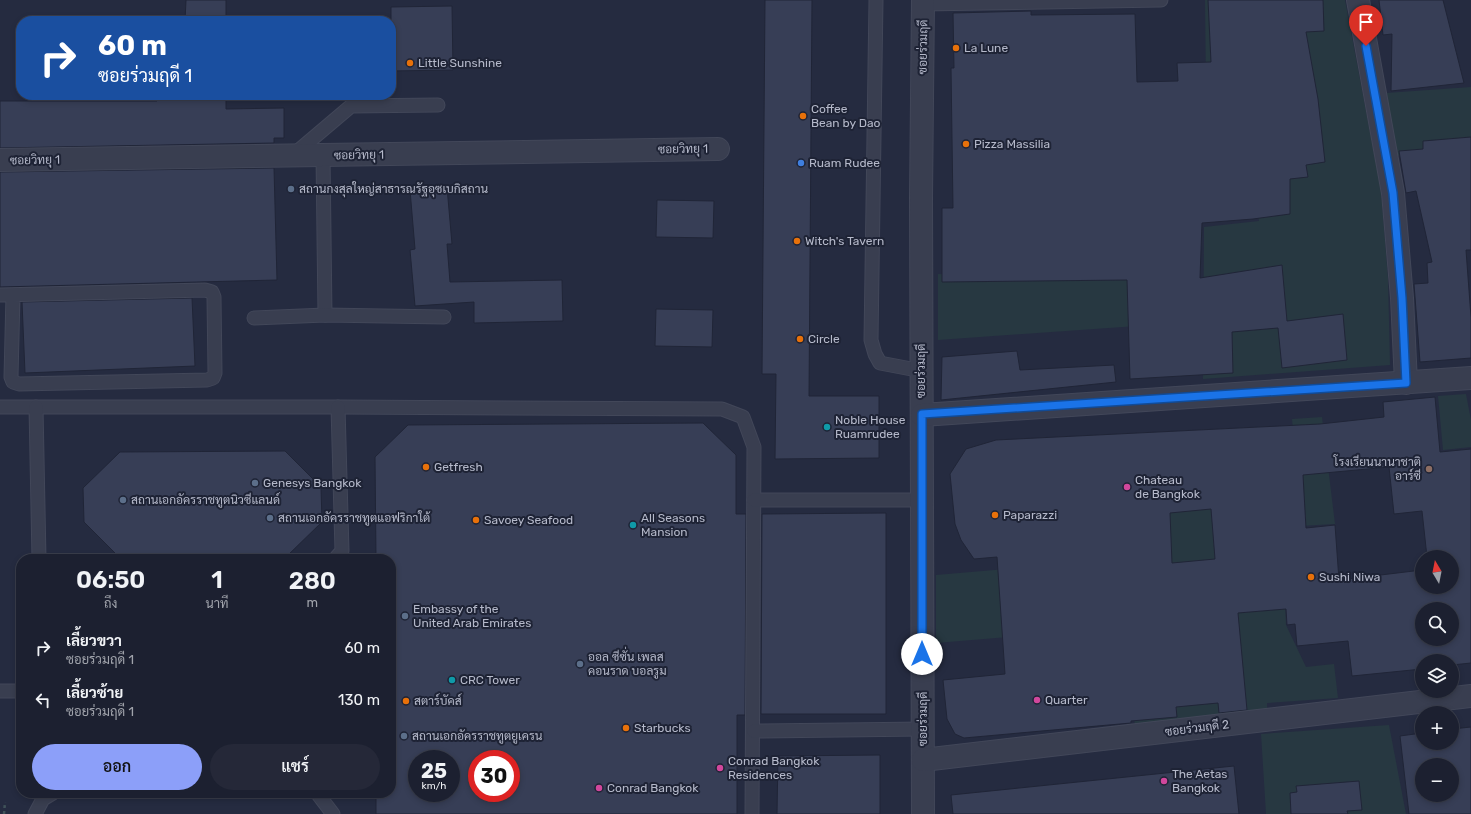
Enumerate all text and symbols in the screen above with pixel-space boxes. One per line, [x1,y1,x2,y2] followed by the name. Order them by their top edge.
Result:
[1349,5,1383,46] pin
[1355,11,1377,33] icon: arrive
[915,20,930,74] street label: ซอยร่วมฤดี
[98,29,167,62] text: 60 m
[32,32,84,84] icon: right
[964,41,1008,55] place label: La Lune
[951,43,961,53] marker: La Lune
[418,56,502,70] place label: Little Sunshine
[405,58,415,68] marker: Little Sunshine
[98,65,192,87] text: ซอยร่วมฤดี 1
[811,102,881,130] place label: Coffee Bean by Dao
[798,111,808,121] marker: Coffee Bean by Dao
[974,137,1050,151] place label: Pizza Massilia
[961,139,971,149] marker: Pizza Massilia
[658,142,708,158] street label: ซอยวิทยุ 1
[334,148,384,164] street label: ซอยวิทยุ 1
[10,153,60,169] street label: ซอยวิทยุ 1
[809,156,880,170] place label: Ruam Rudee
[796,158,806,168] marker: Ruam Rudee
[299,181,489,198] place label: สถานกงสุลใหญ่สาธารณรัฐอุซเบกิสถาน
[286,184,296,194] marker: สถานกงสุลใหญ่สาธารณรัฐอุซเบกิสถาน
[805,234,884,248] place label: Witch's Tavern
[792,236,802,246] marker: Witch's Tavern
[808,332,840,346] place label: Circle
[795,334,805,344] marker: Circle
[913,344,928,398] street label: ซอยร่วมฤดี
[835,413,906,441] place label: Noble House Ruamrudee
[822,422,832,432] marker: Noble House Ruamrudee
[1333,454,1421,483] place label: โรงเรียนนานาชาติ อาร์ซี
[434,460,483,474] place label: Getfresh
[421,462,431,472] marker: Getfresh
[1424,464,1434,474] marker: โรงเรียนนานาชาติ อาร์ซี
[1135,473,1201,501] place label: Chateau de Bangkok
[263,476,362,490] place label: Genesys Bangkok
[250,478,260,488] marker: Genesys Bangkok
[1122,482,1132,492] marker: Chateau de Bangkok
[131,492,280,508] place label: สถานเอกอัครราชทูตนิวซีแลนด์
[118,495,128,505] marker: สถานเอกอัครราชทูตนิวซีแลนด์
[1003,508,1057,522] place label: Paparazzi
[278,510,431,526] place label: สถานเอกอัครราชทูตแอฟริกาใต้
[990,510,1000,520] marker: Paparazzi
[641,511,705,539] place label: All Seasons Mansion
[265,513,275,523] marker: สถานเอกอัครราชทูตแอฟริกาใต้
[484,513,573,527] place label: Savoey Seafood
[471,515,481,525] marker: Savoey Seafood
[628,520,638,530] marker: All Seasons Mansion
[1415,550,1459,594] north arrow
[1415,550,1459,802] map controls
[76,566,145,594] text: 06:50
[211,566,223,594] text: 1
[289,567,336,595] text: 280
[1319,570,1380,584] place label: Sushi Niwa
[1306,572,1316,582] marker: Sushi Niwa
[307,595,318,610] text: m
[104,596,117,611] text: ถึง
[205,596,229,611] text: นาที
[413,602,531,630] place label: Embassy of the United Arab Emirates
[1415,602,1459,646] button: search
[400,611,410,621] marker: Embassy of the United Arab Emirates
[66,632,122,650] text: เลี้ยวขวา
[901,633,943,675] position arrow
[32,637,54,659] icon: right
[344,639,380,657] text: 60 m
[588,646,667,679] place label: ออล ซีซั่น เพลส คอนราด บอลรูม
[66,652,134,667] text: ซอยร่วมฤดี 1
[1415,654,1459,698] button: layers
[575,659,585,669] marker: ออล ซีซั่น เพลส คอนราด บอลรูม
[460,673,520,687] place label: CRC Tower
[447,675,457,685] marker: CRC Tower
[66,684,123,702] text: เลี้ยวซ้าย
[32,689,54,711] icon: left
[338,691,380,709] text: 130 m
[915,692,930,746] street label: ซอยร่วมฤดี
[414,693,462,708] place label: สตาร์บัคส์
[1045,693,1088,707] place label: Quarter
[1032,695,1042,705] marker: Quarter
[401,696,411,706] marker: สตาร์บัคส์
[66,704,134,719] text: ซอยร่วมฤดี 1
[1415,706,1459,750] button: +
[1164,716,1230,739] street label: ซอยร่วมฤดี 2
[634,721,691,735] place label: Starbucks
[621,723,631,733] marker: Starbucks
[412,729,543,744] place label: สถานเอกอัครราชทูตยูเครน
[399,731,409,741] marker: สถานเอกอัครราชทูตยูเครน
[32,744,202,790] button: ออก
[210,744,380,790] button: แชร์
[468,750,520,802] speed limit sign: 30
[728,754,820,782] place label: Conrad Bangkok Residences
[1415,758,1459,802] button: −
[421,759,447,783] text: 25
[715,763,725,773] marker: Conrad Bangkok Residences
[1172,767,1227,795] place label: The Aetas Bangkok
[1159,776,1169,786] marker: The Aetas Bangkok
[422,780,446,792] text: km/h
[607,781,699,795] place label: Conrad Bangkok
[594,783,604,793] marker: Conrad Bangkok

